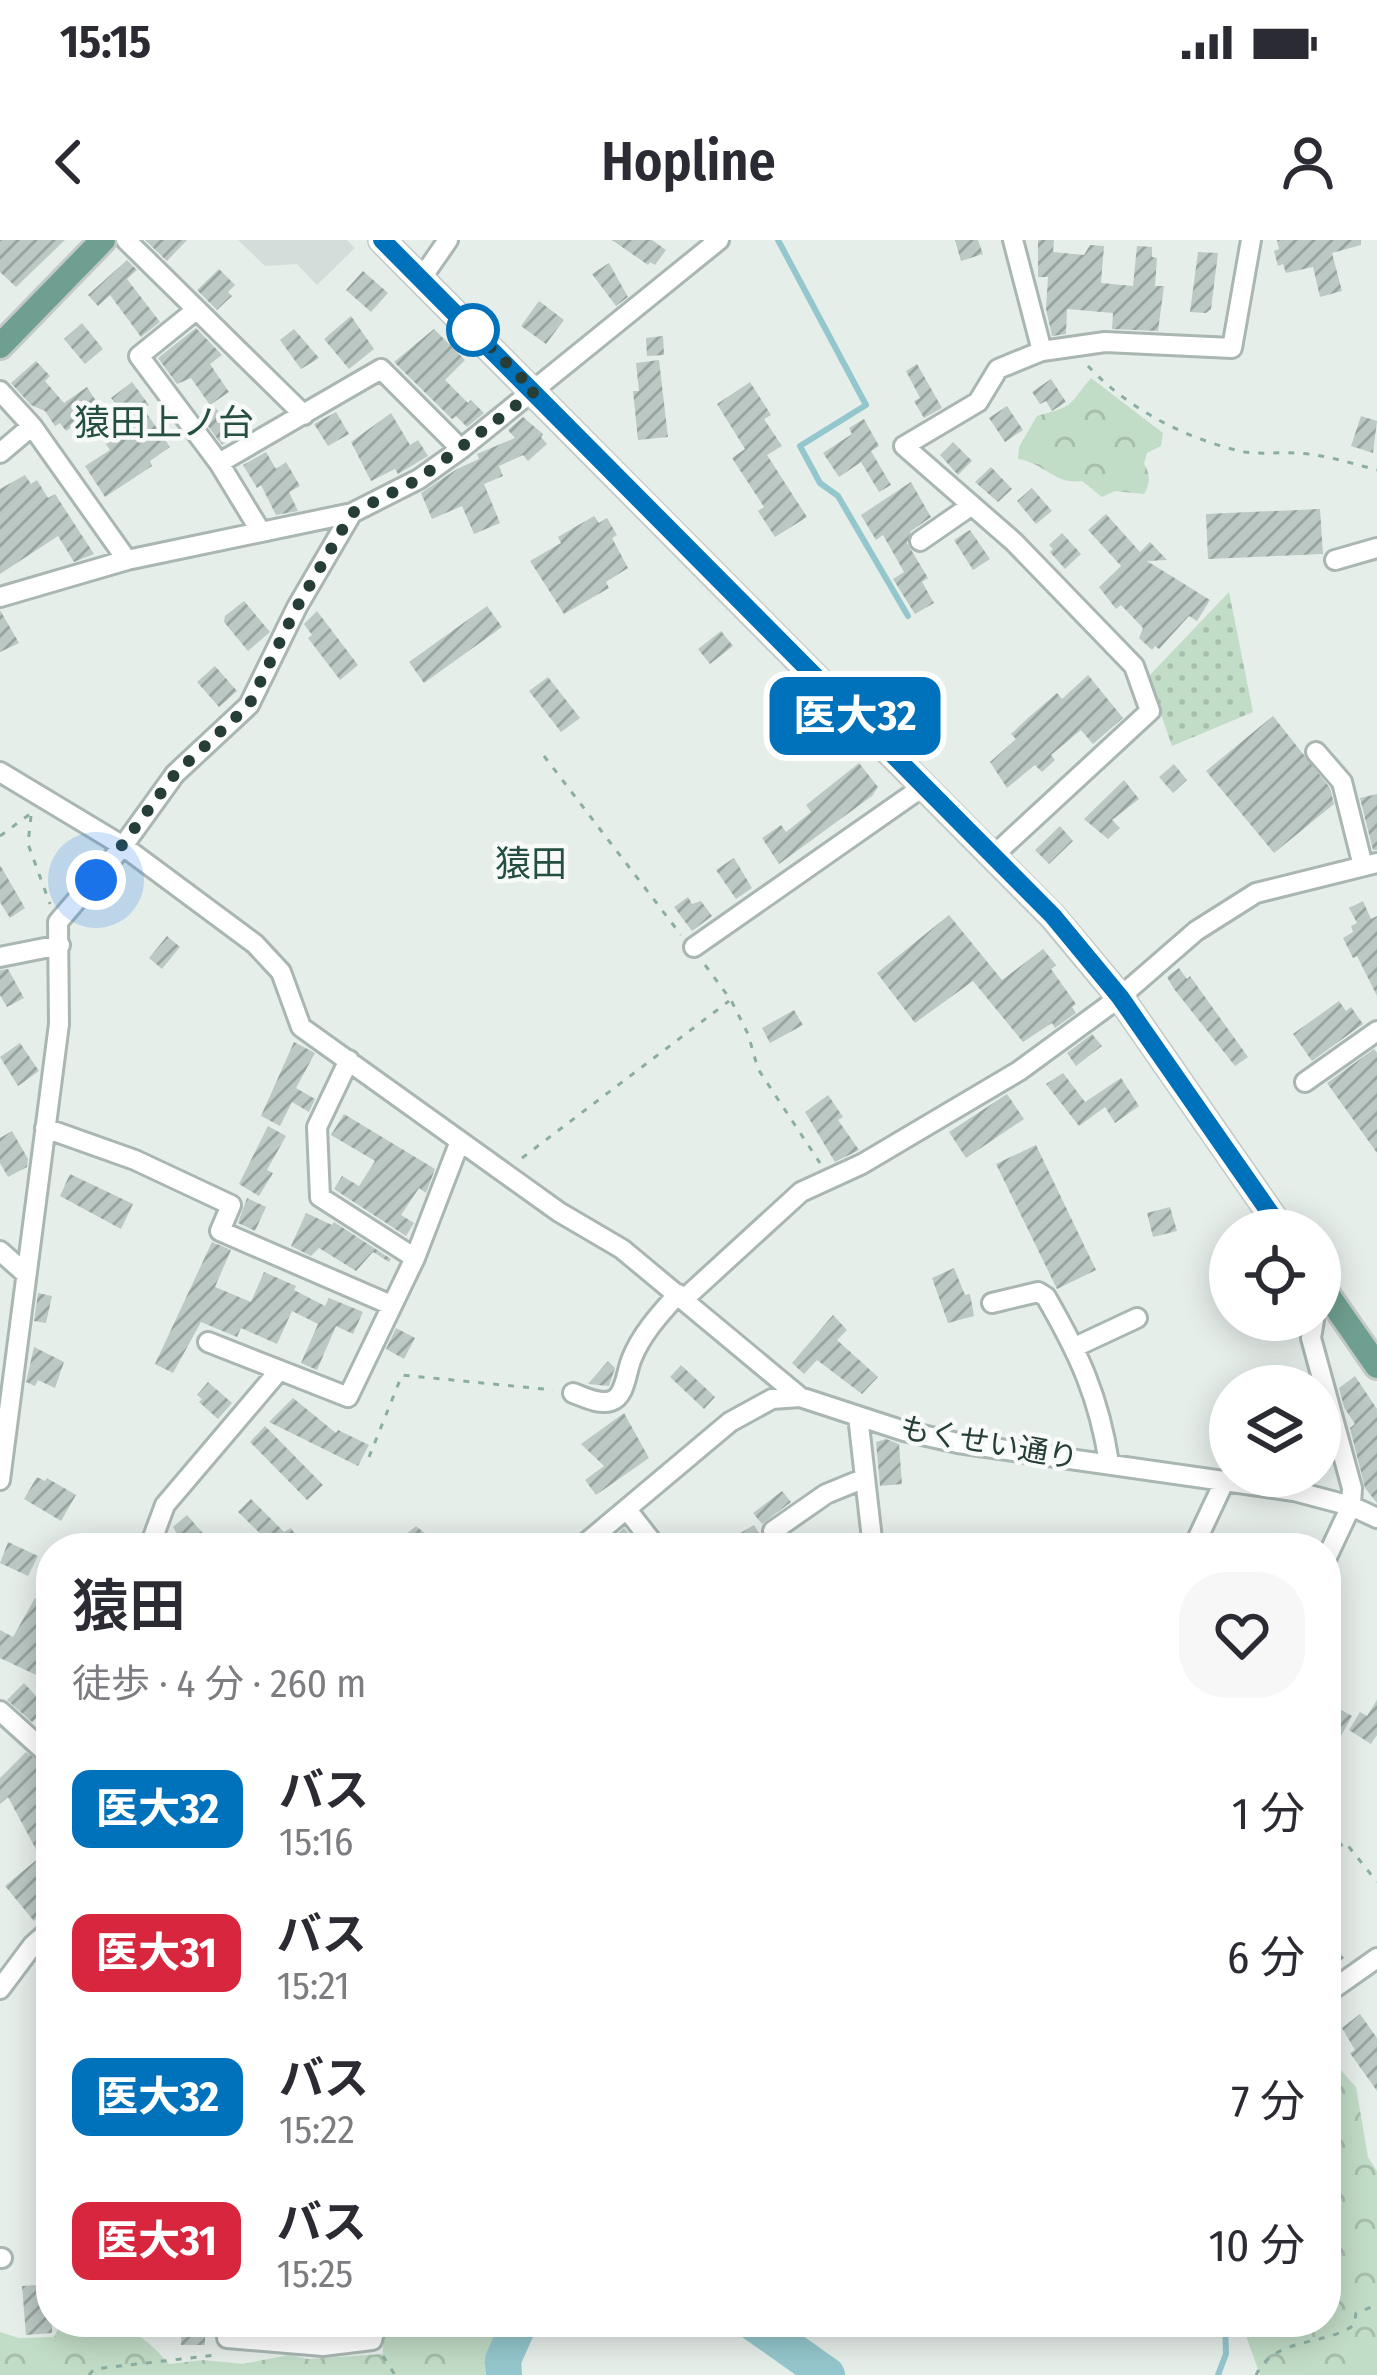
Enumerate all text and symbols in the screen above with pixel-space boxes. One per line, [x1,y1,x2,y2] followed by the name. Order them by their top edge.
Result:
[60,15,151,69] text: 15:15
[36,129,102,195] icon: back
[1275,129,1341,195] icon: person
[601,130,776,194] text: Hopline
[448,305,498,355] unlabelled marker
[74,401,254,445] district label: 猿田上ノ台
[771,677,939,755] line badge: 医大32
[794,691,916,741] text: 医大32
[495,842,567,886] district label: 猿田
[66,850,126,910] your location
[1209,1209,1341,1497] map controls
[1209,1209,1341,1341] button: locate
[1209,1365,1341,1497] button: layers
[897,1410,1081,1476] street label: もくせい通り
[1179,1572,1305,1698] button: heart
[72,1573,186,1641] text: 猿田
[72,1661,366,1707] text: 徒歩 · 4 分 · 260 m
[279,1764,369,1818] text: バス
[96,1784,219,1834] text: 医大32
[1232,1787,1305,1841] text: 1 分
[279,1819,353,1865] text: 15:16
[277,1908,367,1962] text: バス
[96,1928,217,1978] text: 医大31
[1227,1931,1305,1985] text: 6 分
[277,1963,350,2009] text: 15:21
[279,2052,369,2106] text: バス
[96,2072,219,2122] text: 医大32
[1231,2075,1305,2129] text: 7 分
[279,2107,355,2153] text: 15:22
[277,2196,367,2250] text: バス
[96,2216,217,2266] text: 医大31
[1208,2219,1305,2273] text: 10 分
[277,2251,353,2297] text: 15:25

